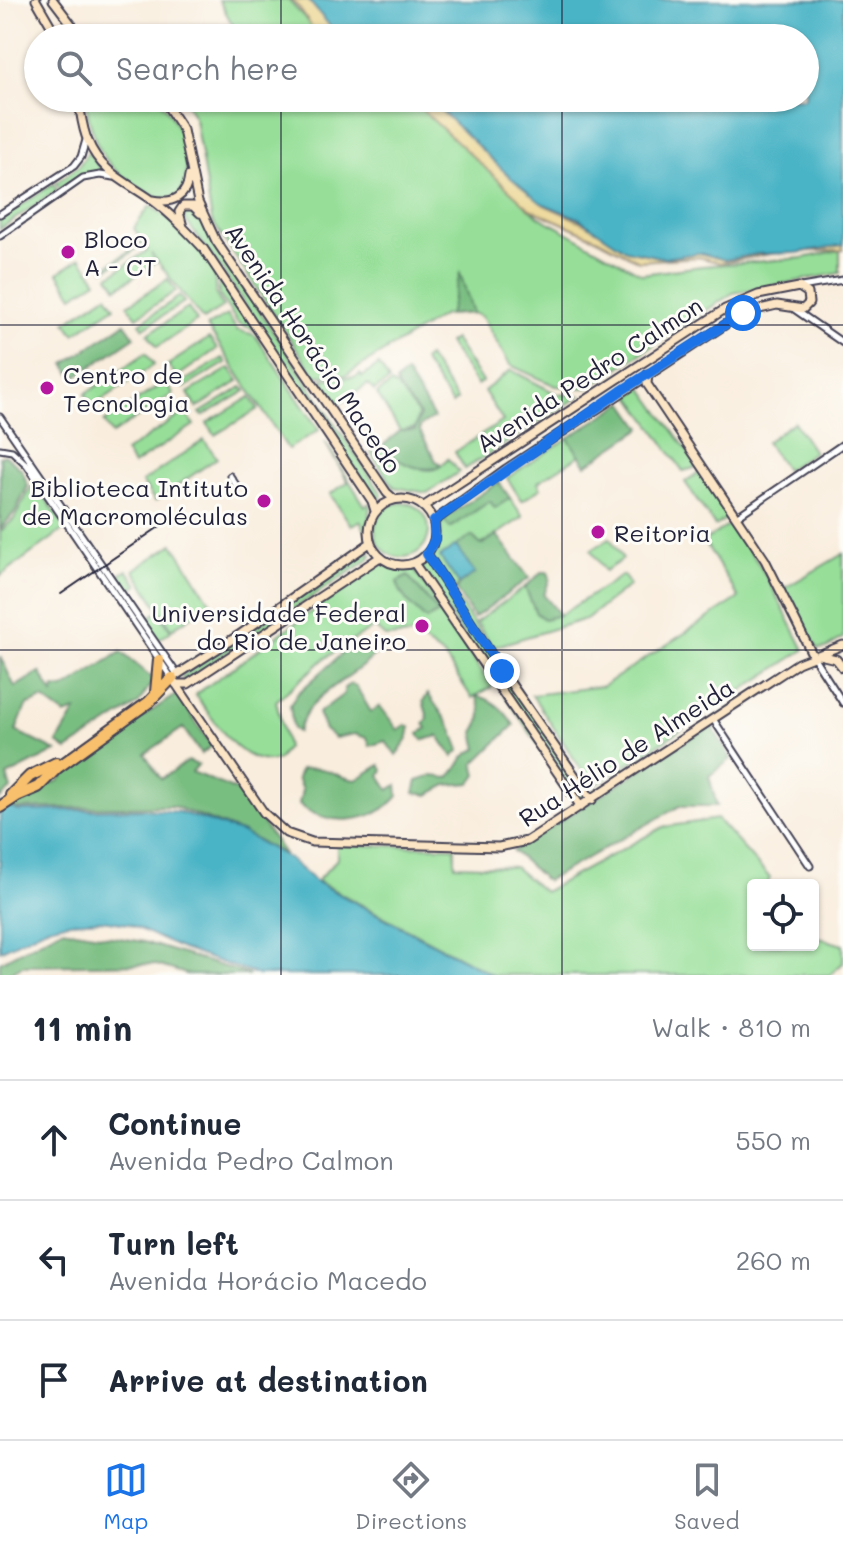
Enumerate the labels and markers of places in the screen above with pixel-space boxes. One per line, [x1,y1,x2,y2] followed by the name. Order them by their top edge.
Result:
[84,223,157,282] place label: Bloco A - CT
[59,243,77,261] marker: Bloco A - CT
[63,359,189,418] place label: Centro de Tecnologia
[38,379,56,397] marker: Centro de Tecnologia
[22,472,248,531] place label: Biblioteca Intituto de Macromoléculas
[255,492,273,510] marker: Biblioteca Intituto de Macromoléculas
[614,517,711,548] place label: Reitoria
[589,523,607,541] marker: Reitoria
[151,597,406,656] place label: Universidade Federal do Rio de Janeiro
[413,617,431,635] marker: Universidade Federal do Rio de Janeiro

